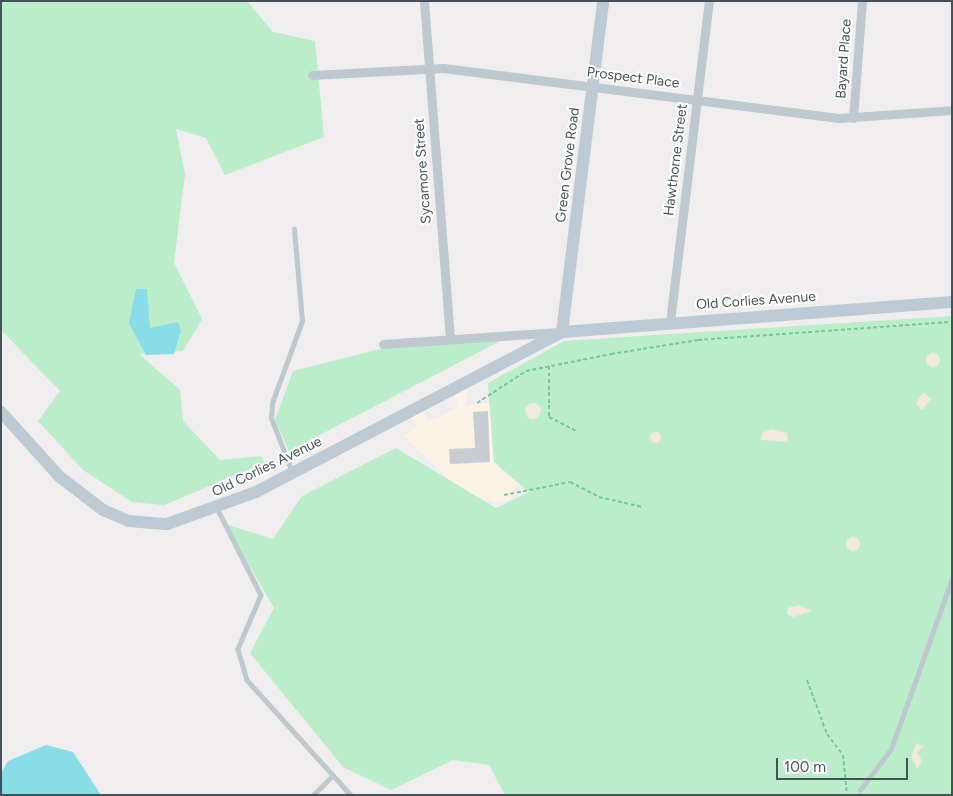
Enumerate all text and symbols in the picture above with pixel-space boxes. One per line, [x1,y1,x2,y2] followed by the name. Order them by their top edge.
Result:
[833,19,855,99] street label: Bayard Place
[586,64,680,92] street label: Prospect Place
[661,103,691,217] street label: Hawthorne Street
[553,107,583,223] street label: Green Grove Road
[411,118,435,224] street label: Sycamore Street
[696,288,816,314] street label: Old Corlies Avenue
[209,433,325,501] street label: Old Corlies Avenue
[778,748,910,780] scale bar
[784,758,826,776] text: 100 m

